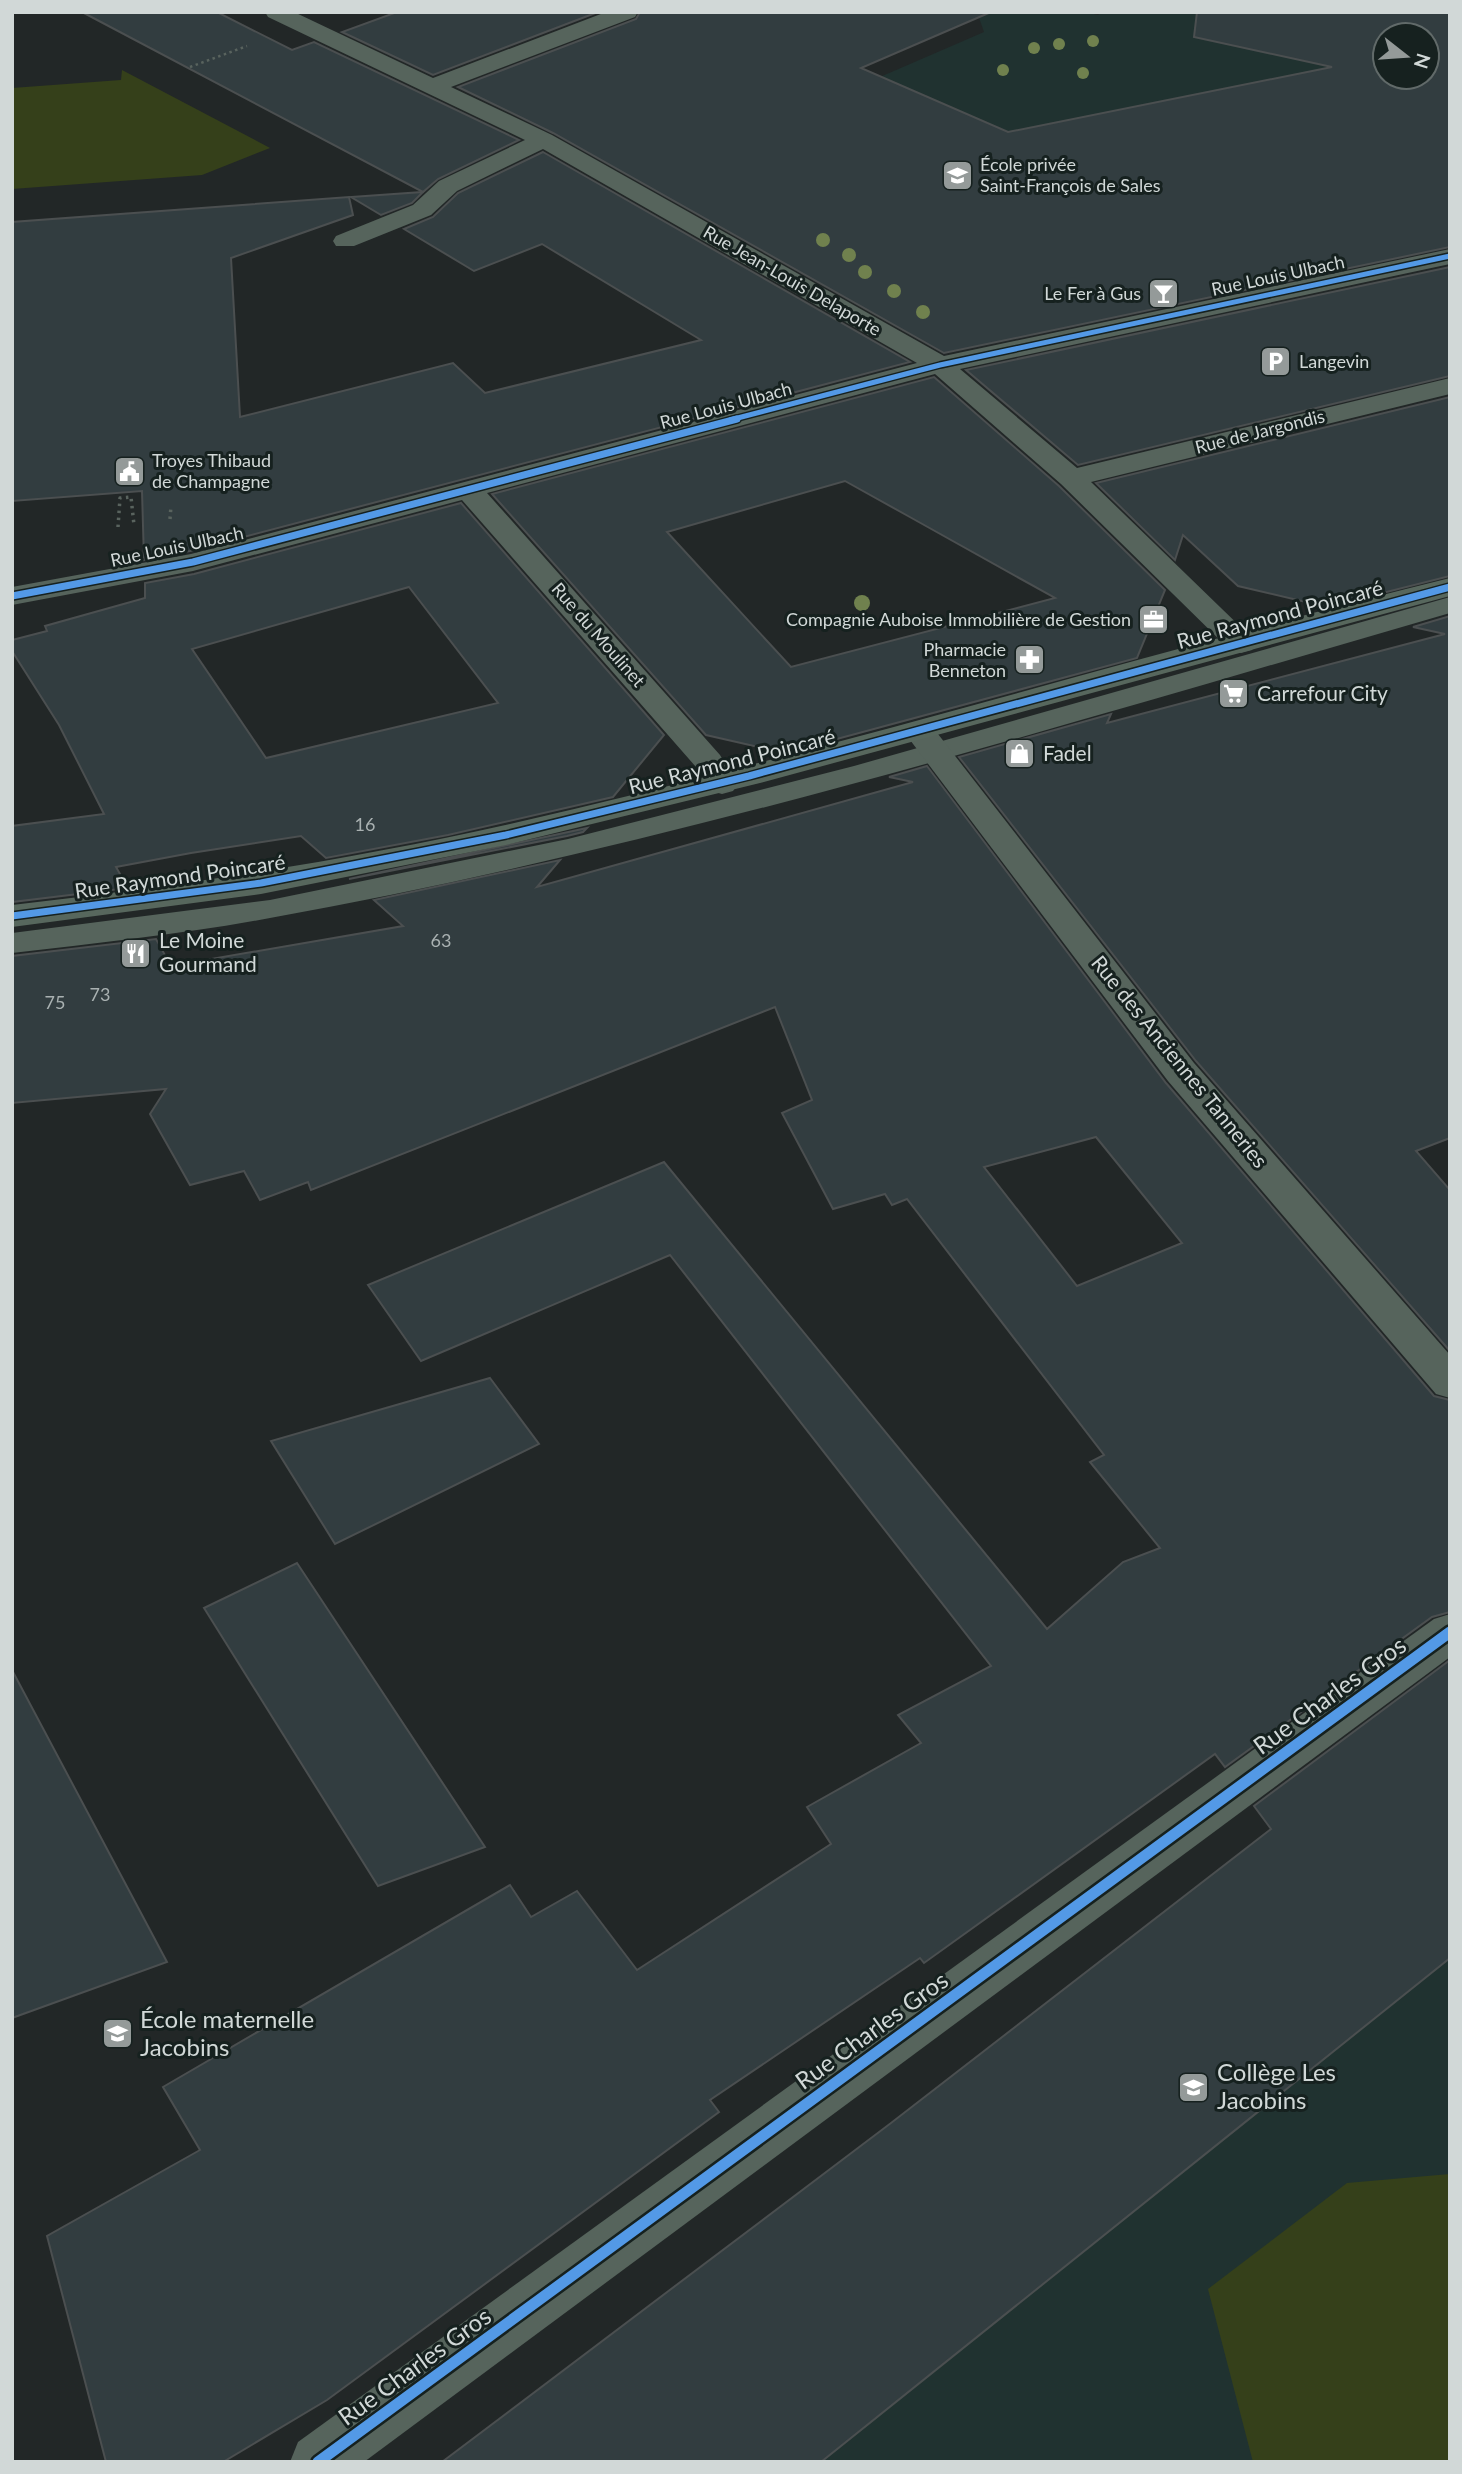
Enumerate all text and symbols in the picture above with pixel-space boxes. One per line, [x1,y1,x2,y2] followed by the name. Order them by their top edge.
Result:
[1371,21,1441,91] north arrow
[1410,51,1436,71] text: N
[980,153,1161,196] place label: École privée Saint-François de Sales
[940,158,974,192] school or university icon: École privée Saint-François de Sales
[700,220,885,340] street label: Rue Jean-Louis Delaporte
[1209,250,1346,300] street label: Rue Louis Ulbach
[1147,277,1181,311] bar icon: Le Fer à Gus
[1044,282,1141,304] place label: Le Fer à Gus
[1259,345,1293,379] parking icon: Langevin
[1299,350,1369,372] place label: Langevin
[657,377,794,433] street label: Rue Louis Ulbach
[1193,404,1327,458] street label: Rue de Jargondis
[152,449,271,492] place label: Troyes Thibaud de Champagne
[112,454,146,488] public building icon: Troyes Thibaud de Champagne
[108,521,245,571] street label: Rue Louis Ulbach
[1174,574,1385,653] street label: Rue Raymond Poincaré
[547,578,650,691] street label: Rue du Moulinet
[1137,603,1171,637] office icon: Compagnie Auboise Immobilière de Gestion
[786,608,1131,630] place label: Compagnie Auboise Immobilière de Gestion
[924,638,1006,681] place label: Pharmacie Benneton
[1012,643,1046,677] pharmacy icon: Pharmacie Benneton
[1217,677,1251,711] supermarket icon: Carrefour City
[1257,680,1388,705] place label: Carrefour City
[626,723,838,798] street label: Rue Raymond Poincaré
[1003,737,1037,771] shop icon: Fadel
[1043,740,1092,765] place label: Fadel
[355,813,375,835] house number: 16
[73,848,287,903] street label: Rue Raymond Poincaré
[159,927,257,976] place label: Le Moine Gourmand
[431,929,451,951] house number: 63
[119,936,153,970] restaurant icon: Le Moine Gourmand
[1087,950,1274,1172] street label: Rue des Anciennes Tanneries
[90,983,110,1005] house number: 73
[45,991,65,1013] house number: 75
[1247,1630,1411,1760] street label: Rue Charles Gros
[789,1965,953,2095] street label: Rue Charles Gros
[140,2004,314,2061] place label: École maternelle Jacobins
[100,2017,134,2051] school or university icon: École maternelle Jacobins
[1217,2057,1336,2114] place label: Collège Les Jacobins
[1177,2070,1211,2104] school or university icon: Collège Les Jacobins
[332,2301,496,2431] street label: Rue Charles Gros

